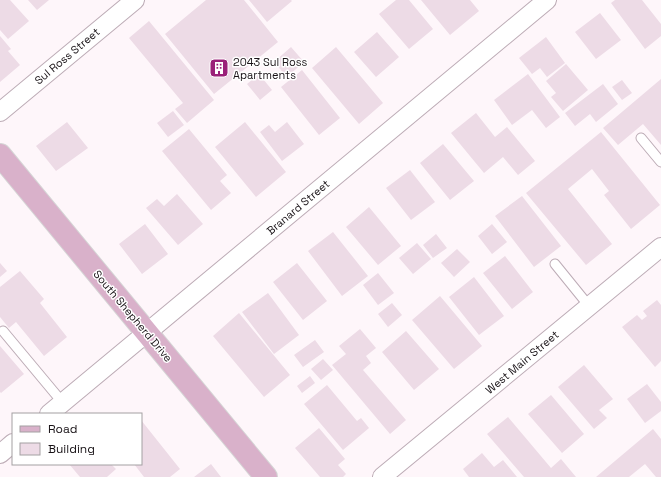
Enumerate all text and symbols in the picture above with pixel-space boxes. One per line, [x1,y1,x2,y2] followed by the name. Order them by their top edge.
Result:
[32,25,102,87] street label: Sul Ross Street
[233,55,308,82] place label: 2043 Sul Ross Apartments
[208,57,230,79] building icon: 2043 Sul Ross Apartments
[264,177,332,237] street label: Branard Street
[91,267,175,365] street label: South Shepherd Drive
[483,327,561,397] street label: West Main Street
[12,413,142,465] legend
[48,421,77,437] text: Road
[48,441,95,457] text: Building

